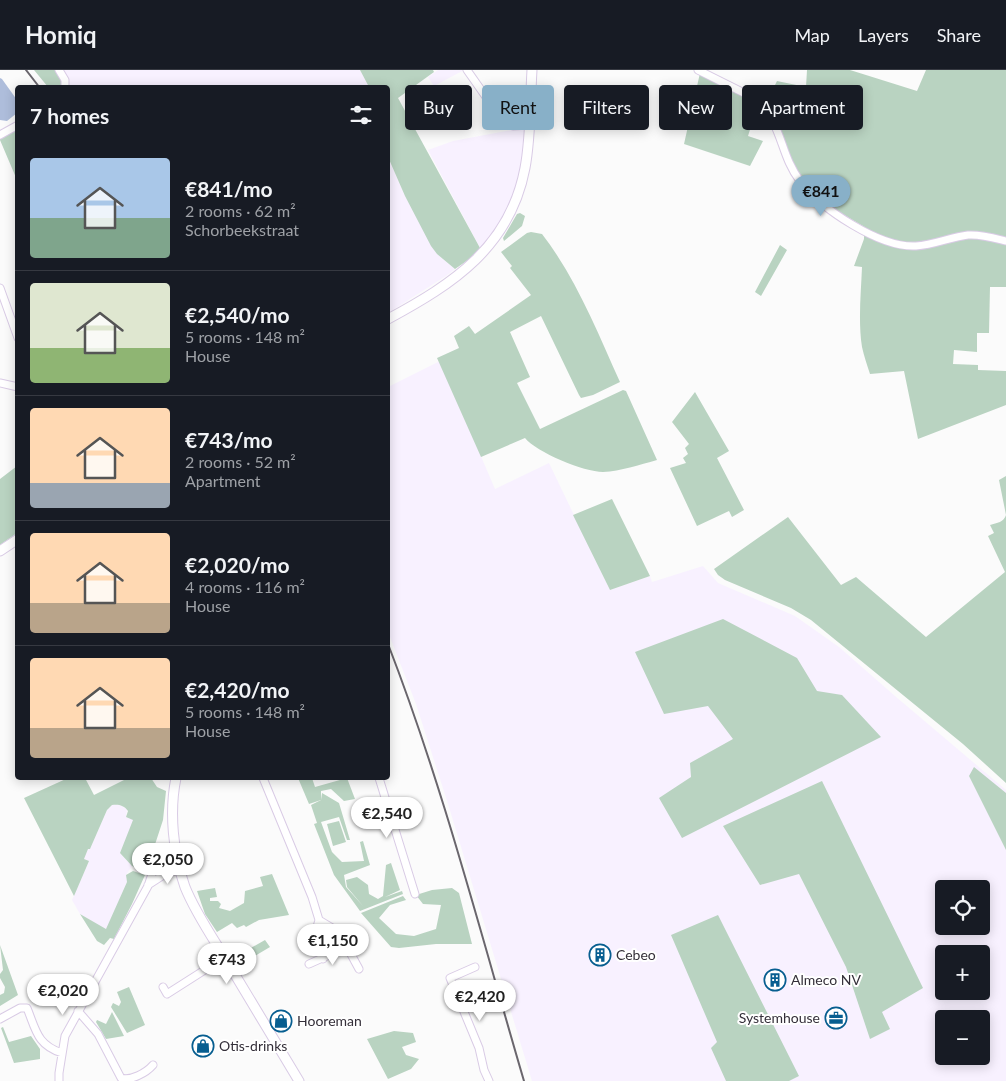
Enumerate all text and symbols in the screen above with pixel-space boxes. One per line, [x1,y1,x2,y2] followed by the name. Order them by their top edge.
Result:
[25,20,97,49] text: Homiq
[794,24,830,46] text: Map
[858,24,909,46] text: Layers
[937,24,981,46] text: Share
[405,85,472,130] chip: Buy
[482,85,554,130] chip: Rent
[564,85,649,130] chip: Filters
[659,85,732,130] chip: New
[742,85,863,130] chip: Apartment
[347,101,375,129] icon: filters
[30,103,109,128] text: 7 homes
[791,174,851,217] pin: €841
[185,176,273,201] text: €841/mo
[70,178,130,238] icon: home
[802,181,840,200] text: €841
[185,201,296,220] text: 2 rooms · 62 m²
[185,220,299,239] text: Schorbeekstraat
[185,302,290,327] text: €2,540/mo
[70,303,130,363] icon: home
[185,327,305,346] text: 5 rooms · 148 m²
[185,346,230,365] text: House
[185,427,273,452] text: €743/mo
[70,428,130,488] icon: home
[185,452,296,471] text: 2 rooms · 52 m²
[185,471,260,490] text: Apartment
[185,552,290,577] text: €2,020/mo
[70,553,130,613] icon: home
[185,577,305,596] text: 4 rooms · 116 m²
[185,596,230,615] text: House
[185,677,290,702] text: €2,420/mo
[70,678,130,738] icon: home
[185,702,305,721] text: 5 rooms · 148 m²
[185,721,230,740] text: House
[346,796,428,839] pin: €2,540
[362,803,412,822] text: €2,540
[127,842,209,885] pin: €2,050
[143,849,193,868] text: €2,050
[935,880,990,1065] map controls
[935,880,990,935] button: locate
[292,924,374,966] pin: €1,150
[308,930,358,949] text: €1,150
[197,942,257,985] pin: €743
[588,943,612,967] building icon: Cebeo
[935,945,990,1000] button: +
[616,946,656,963] place label: Cebeo
[208,949,246,968] text: €743
[763,968,787,992] building icon: Almeco NV
[791,971,861,988] place label: Almeco NV
[22,974,104,1016] pin: €2,020
[38,980,88,999] text: €2,020
[439,980,521,1022] pin: €2,420
[455,986,505,1005] text: €2,420
[824,1006,848,1030] office icon: Systemhouse
[269,1009,293,1033] shop icon: Hooreman
[739,1009,820,1026] place label: Systemhouse
[935,1010,990,1065] button: −
[297,1012,362,1029] place label: Hooreman
[191,1034,215,1058] shop icon: Otis-drinks
[219,1037,287,1054] place label: Otis-drinks

